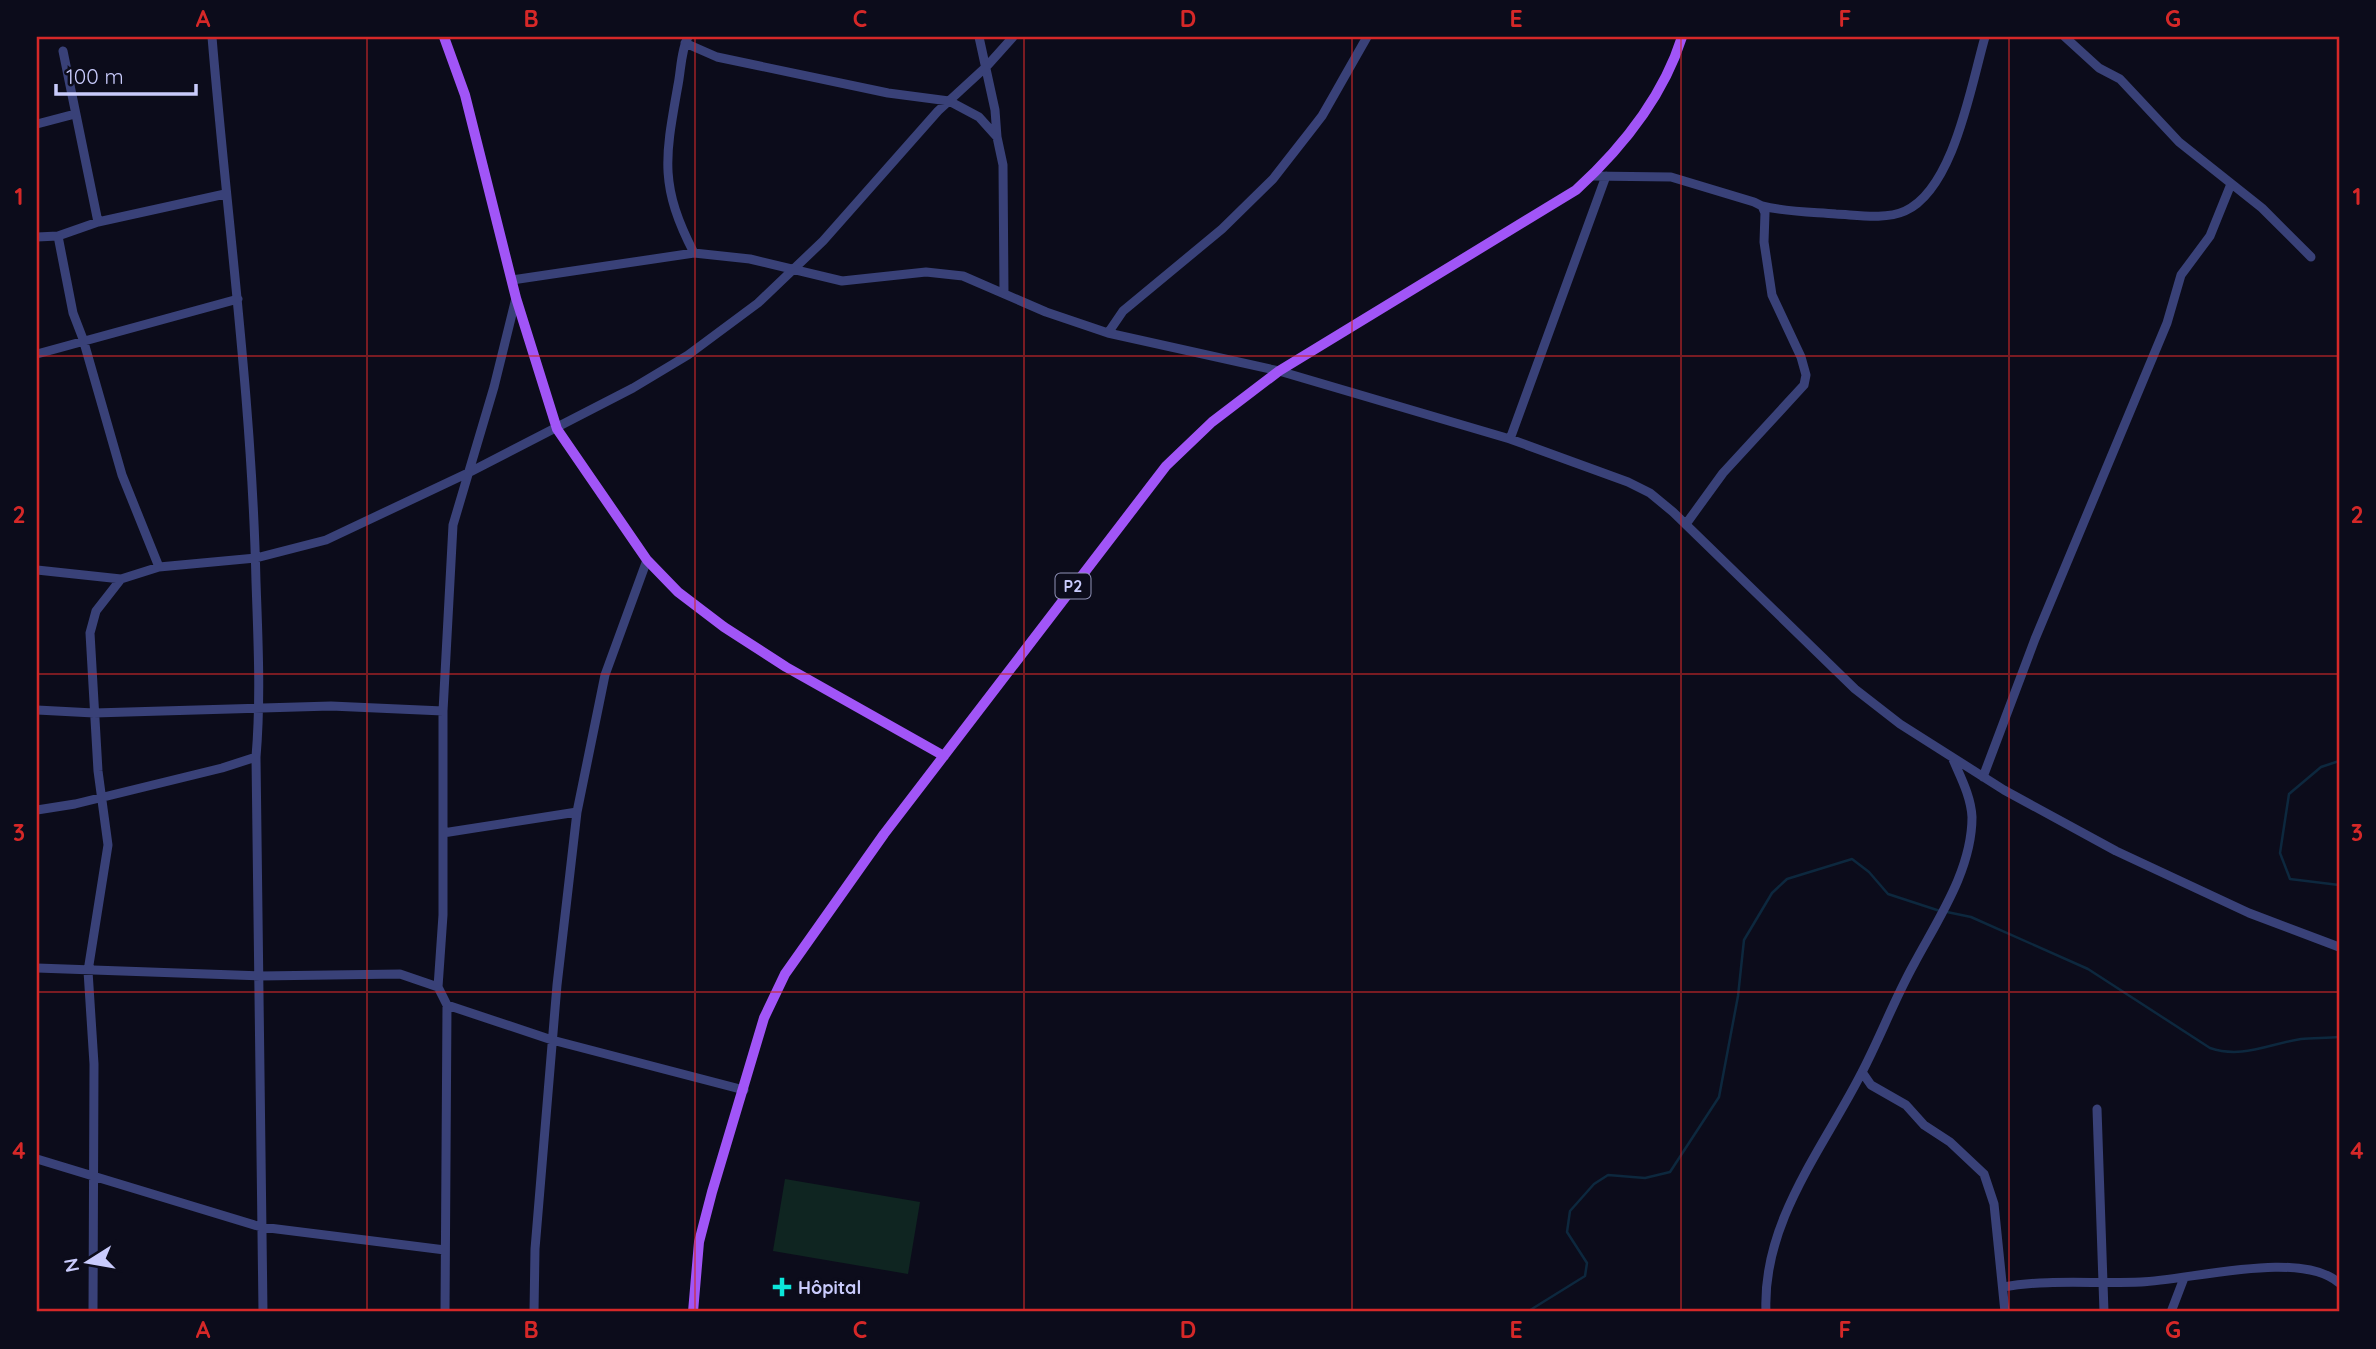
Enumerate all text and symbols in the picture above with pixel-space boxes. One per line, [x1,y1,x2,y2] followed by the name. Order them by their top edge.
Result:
[196,4,211,33] text: A
[523,4,539,33] text: B
[853,4,867,33] text: C
[1180,4,1196,33] text: D
[1509,4,1523,33] text: E
[1839,4,1851,33] text: F
[2165,4,2181,33] text: G
[56,52,196,96] scale bar
[66,63,124,89] text: 100 m
[15,182,23,211] text: 1
[2353,182,2361,211] text: 1
[12,500,26,529] text: 2
[2350,500,2364,529] text: 2
[1056,573,1090,598] road number: P2
[13,818,25,847] text: 3
[2351,818,2363,847] text: 3
[12,1136,26,1165] text: 4
[2350,1136,2364,1165] text: 4
[52,1226,122,1296] north arrow
[58,1256,84,1274] text: N
[798,1276,861,1299] place label: Hôpital
[772,1277,792,1297] marker: Hôpital
[196,1315,211,1344] text: A
[523,1315,539,1344] text: B
[853,1315,867,1344] text: C
[1180,1315,1196,1344] text: D
[1509,1315,1523,1344] text: E
[1839,1315,1851,1344] text: F
[2165,1315,2181,1344] text: G

